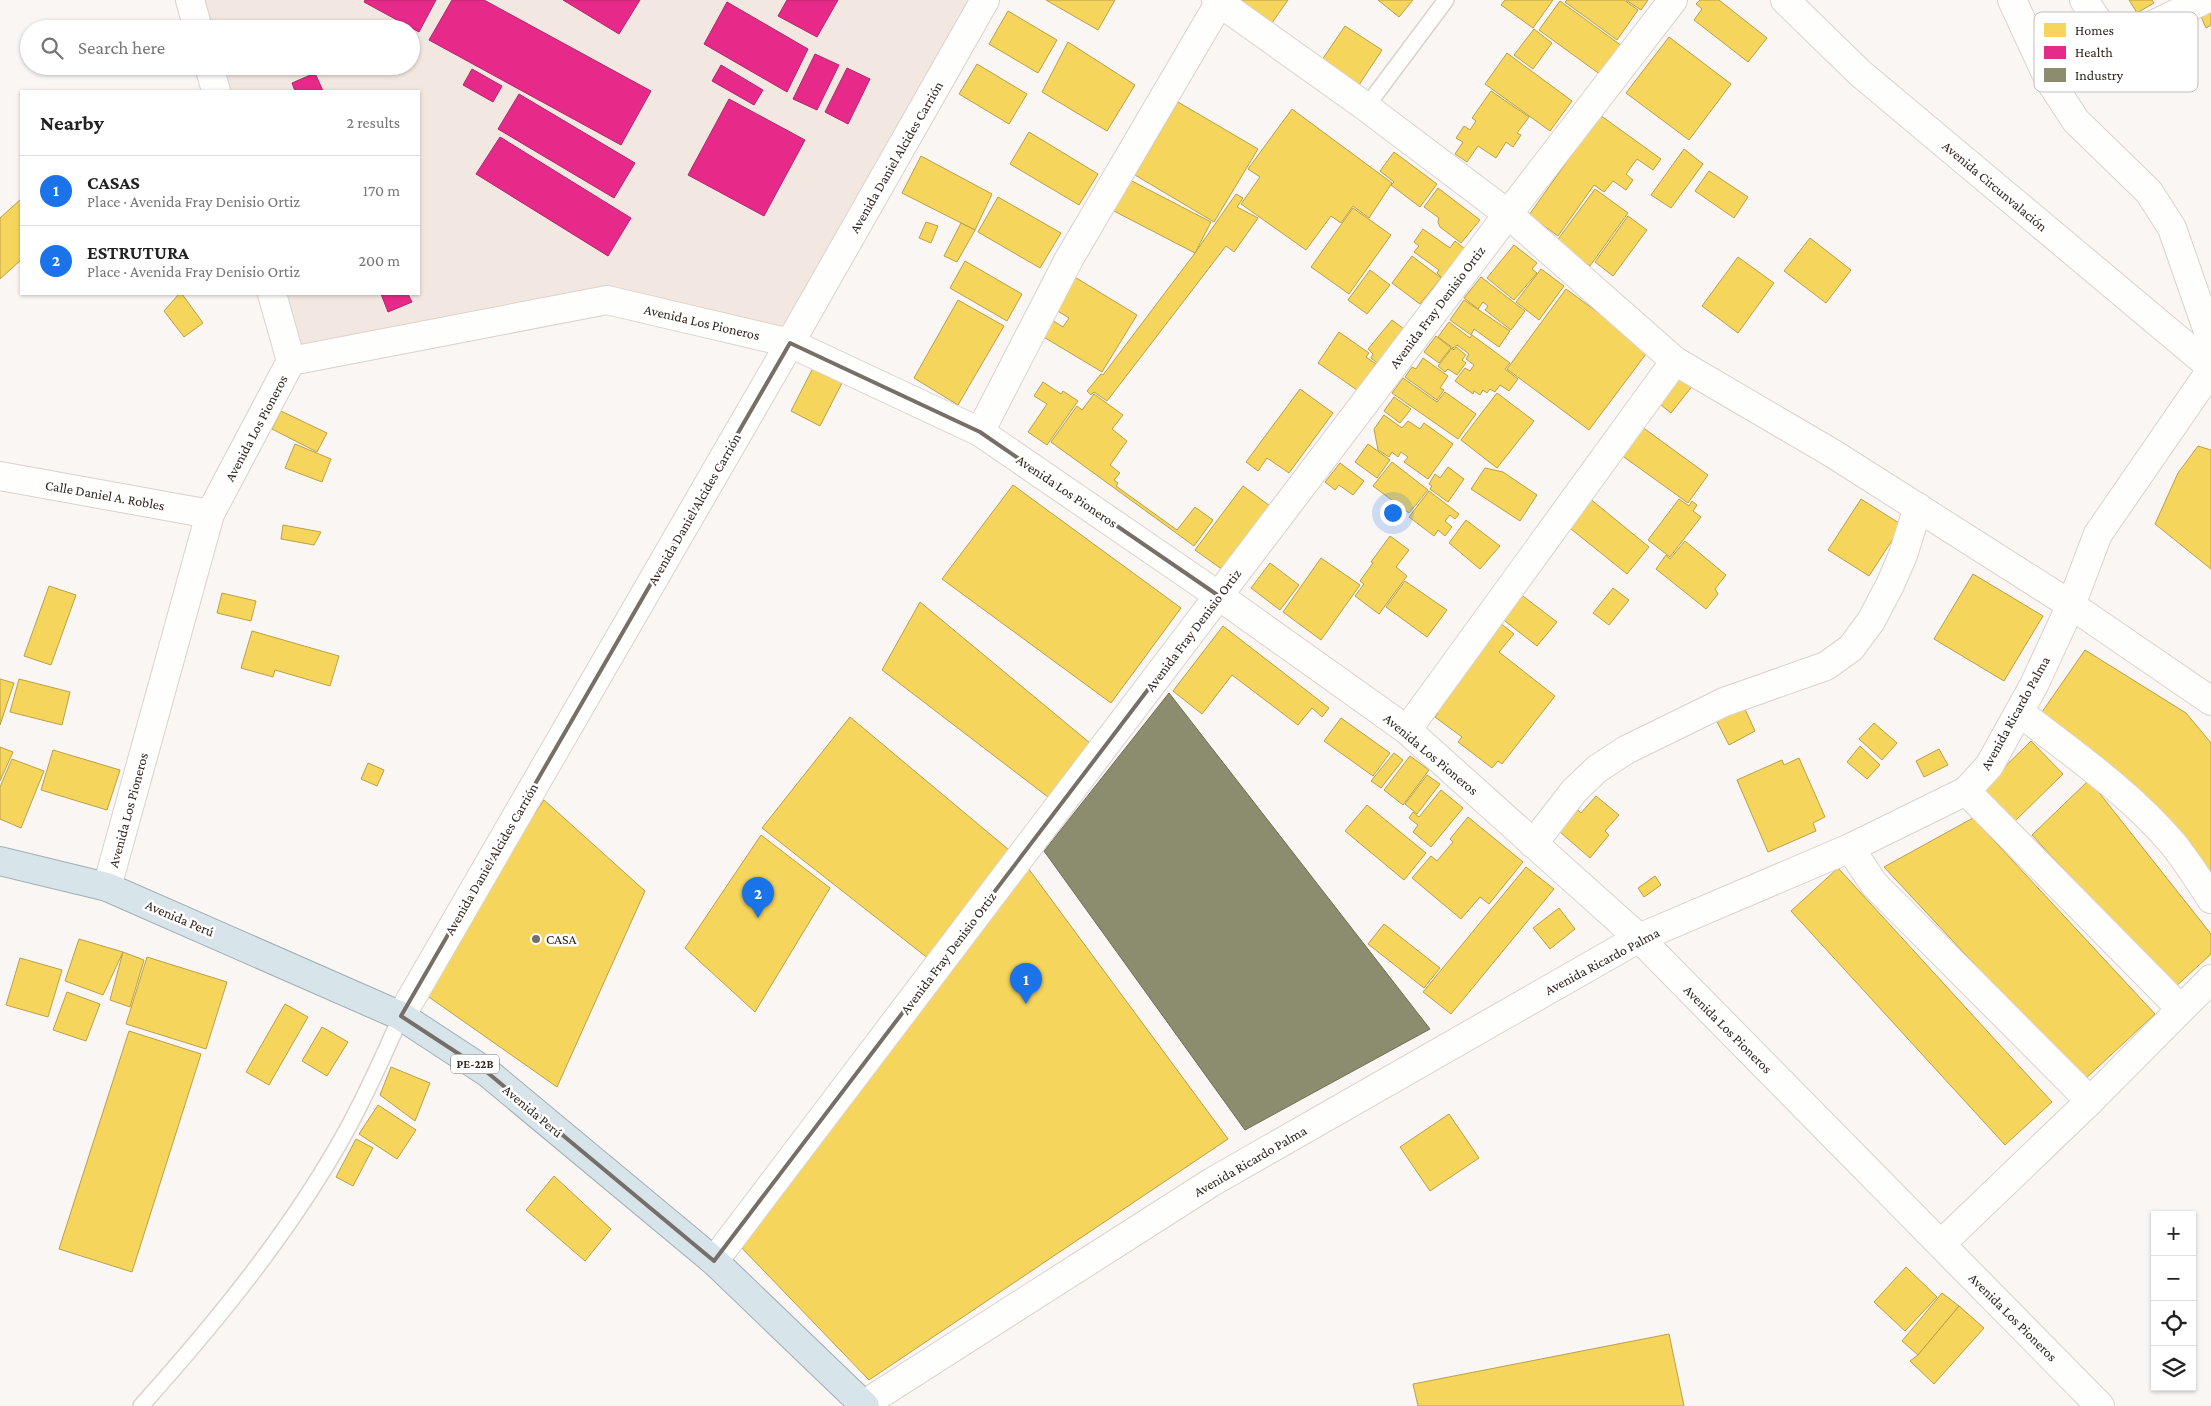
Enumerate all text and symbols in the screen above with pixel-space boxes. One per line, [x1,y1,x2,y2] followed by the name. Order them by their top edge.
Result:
[2034,12,2198,92] legend
[20,20,420,75] search box
[2075,22,2114,38] text: Homes
[38,34,66,62] icon: search
[78,37,165,58] text: Search here
[2075,44,2113,60] text: Health
[2075,67,2124,83] text: Industry
[846,78,946,236] street label: Avenida Daniel Alcides Carrión
[40,111,104,135] text: Nearby
[347,114,400,131] text: 2 results
[1939,137,2051,235] street label: Avenida Circunvalación
[87,172,140,193] text: CASAS
[53,182,59,199] text: 1
[363,182,400,199] text: 170 m
[87,193,300,210] text: Place · Avenida Fray Denisio Ortiz
[87,242,189,263] text: ESTRUTURA
[1386,243,1488,371] street label: Avenida Fray Denisio Ortiz
[52,252,60,269] text: 2
[358,252,400,269] text: 200 m
[87,263,300,280] text: Place · Avenida Fray Denisio Ortiz
[643,301,761,343] street label: Avenida Los Pioneros
[221,372,291,484] street label: Avenida Los Pioneros
[644,430,744,588] street label: Avenida Daniel Alcides Carrión
[1013,451,1121,531] street label: Avenida Los Pioneros
[44,477,166,513] street label: Calle Daniel A. Robles
[1380,500,1406,526] your location
[1142,566,1244,694] street label: Avenida Fray Denisio Ortiz
[1977,653,2053,773] street label: Avenida Ricardo Palma
[1381,710,1481,798] street label: Avenida Los Pioneros
[105,751,151,869] street label: Avenida Los Pioneros
[441,780,541,938] street label: Avenida Daniel Alcides Carrión
[742,877,774,918] pin: 2
[897,889,999,1017] street label: Avenida Fray Denisio Ortiz
[143,896,217,940] street label: Avenida Perú
[1542,924,1663,998] street label: Avenida Ricardo Palma
[546,931,577,947] place label: CASA
[530,933,542,945] marker: CASA
[1010,963,1042,1004] pin: 1
[1681,982,1775,1076] street label: Avenida Los Pioneros
[451,1054,499,1074] road number: PE-22B
[500,1081,567,1141] street label: Avenida Perú
[1191,1122,1310,1200] street label: Avenida Ricardo Palma
[2151,1211,2196,1391] map controls
[2151,1211,2196,1256] button: +
[2151,1256,2196,1301] button: −
[1966,1270,2060,1364] street label: Avenida Los Pioneros
[2151,1301,2196,1346] button: locate
[2151,1346,2196,1391] button: layers

